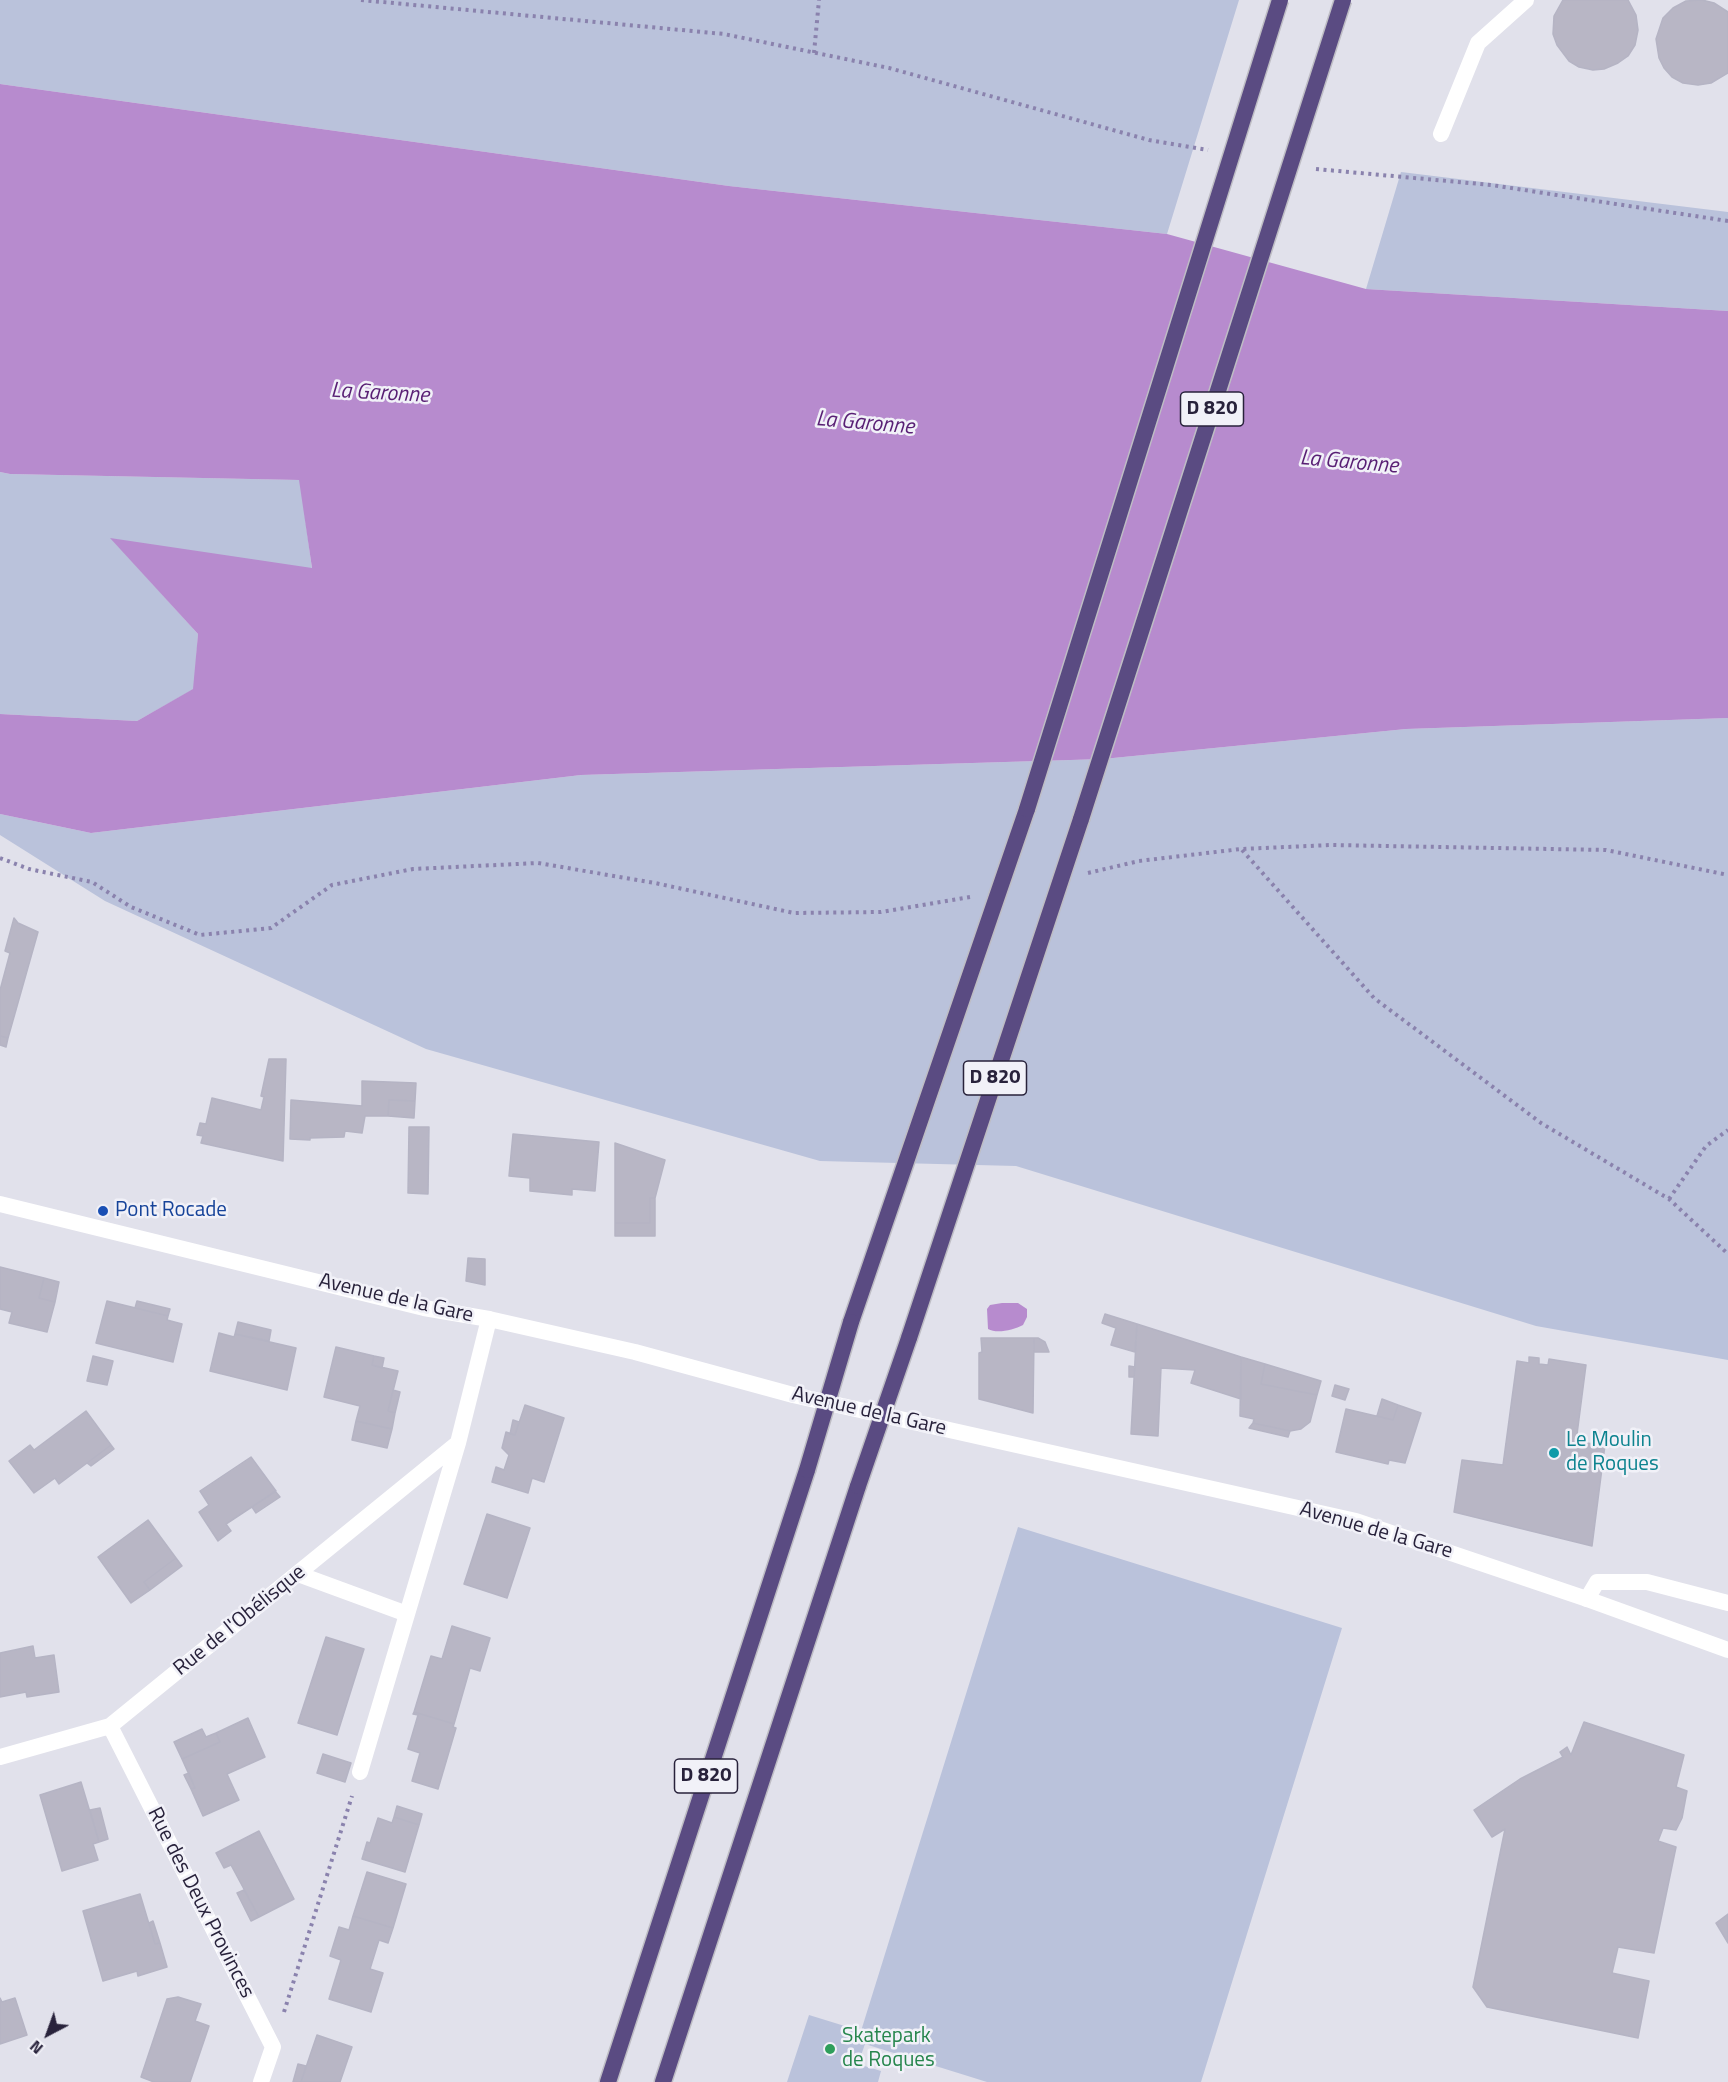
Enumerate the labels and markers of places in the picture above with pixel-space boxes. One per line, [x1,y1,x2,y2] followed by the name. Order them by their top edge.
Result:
[115,1198,227,1224] place label: Pont Rocade
[96,1204,110,1218] marker: Pont Rocade
[1566,1428,1659,1478] place label: Le Moulin de Roques
[1547,1446,1561,1460] marker: Le Moulin de Roques
[842,2024,935,2074] place label: Skatepark de Roques
[823,2042,837,2056] marker: Skatepark de Roques

